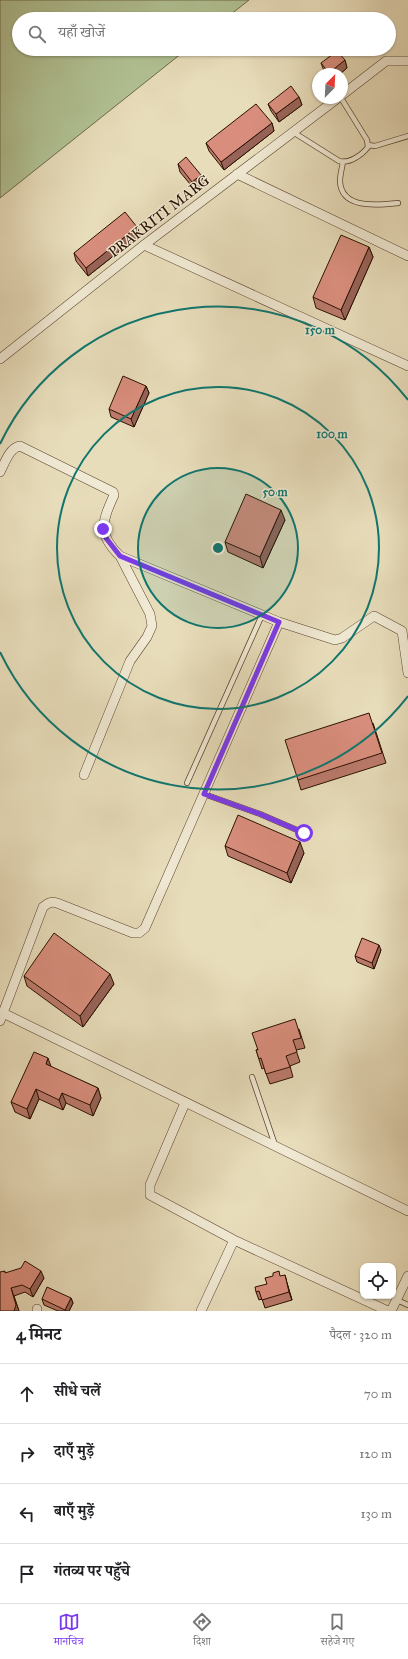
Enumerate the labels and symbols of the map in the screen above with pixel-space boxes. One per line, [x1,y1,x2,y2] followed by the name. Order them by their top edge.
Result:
[312,68,348,104] north arrow
[105,171,213,261] street label: PRAKRITI MARG
[305,323,336,337] text: 150 m
[316,427,349,441] text: 100 m
[262,485,289,499] text: 50 m
[94,520,112,538] route end
[211,541,225,555] centre of rings
[295,824,313,842] route start

